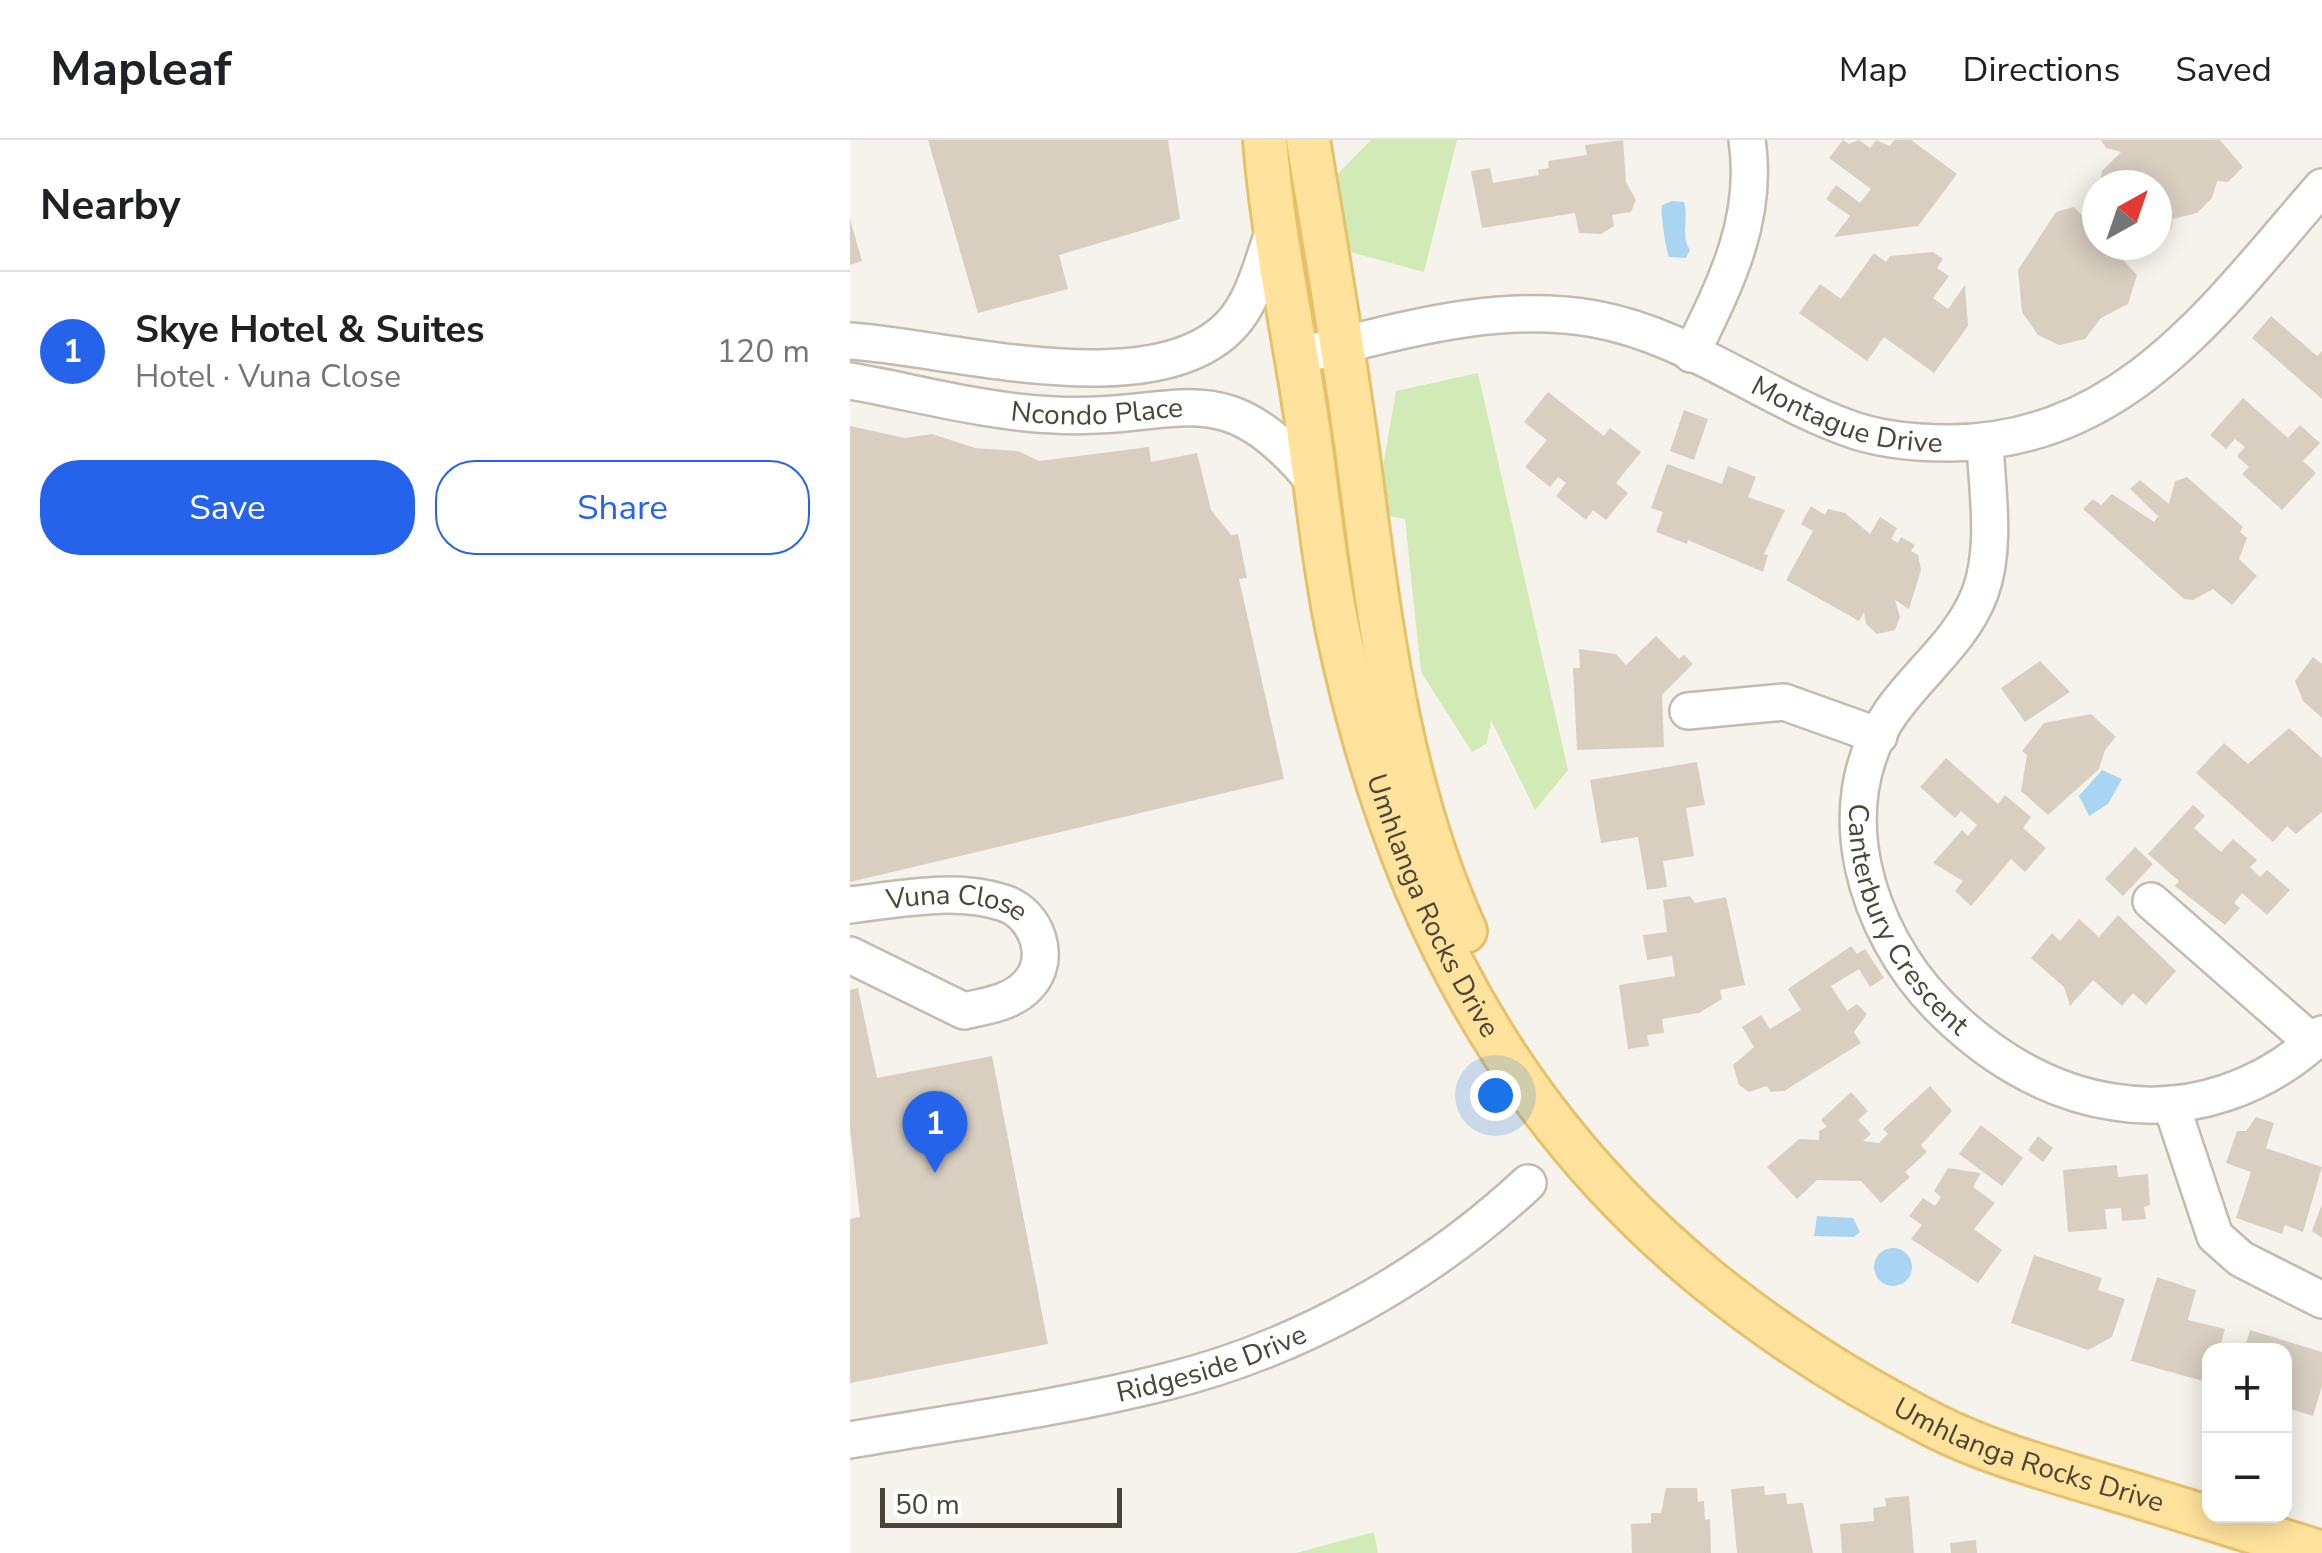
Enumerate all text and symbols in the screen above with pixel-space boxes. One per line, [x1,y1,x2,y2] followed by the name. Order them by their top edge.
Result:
[50,36,232,102] text: Mapleaf
[1839,46,1908,93] text: Map
[1963,46,2120,93] text: Directions
[2175,46,2272,93] text: Saved
[2082,170,2172,260] north arrow
[40,177,181,234] text: Nearby
[135,304,485,355] text: Skye Hotel & Suites
[63,330,82,373] text: 1
[717,330,810,373] text: 120 m
[135,355,401,398] text: Hotel · Vuna Close
[1745,367,1943,462] street label: Montague Drive
[1009,389,1184,435] street label: Ncondo Place
[40,460,415,555] button: Save
[435,460,810,555] button: Share
[1357,769,1508,1045] street label: Umhlanga Rocks Drive
[1839,803,1977,1044] street label: Canterbury Crescent
[883,876,1036,930] street label: Vuna Close
[1470,1070,1521,1121] your location
[902,1090,968,1173] pin: 1
[1113,1315,1313,1412] street label: Ridgeside Drive
[2202,1343,2292,1523] map controls
[2202,1343,2292,1433] button: +
[1887,1389,2169,1522] street label: Umhlanga Rocks Drive
[2202,1433,2292,1523] button: −
[880,1483,1122,1528] scale bar
[895,1486,960,1524] text: 50 m

